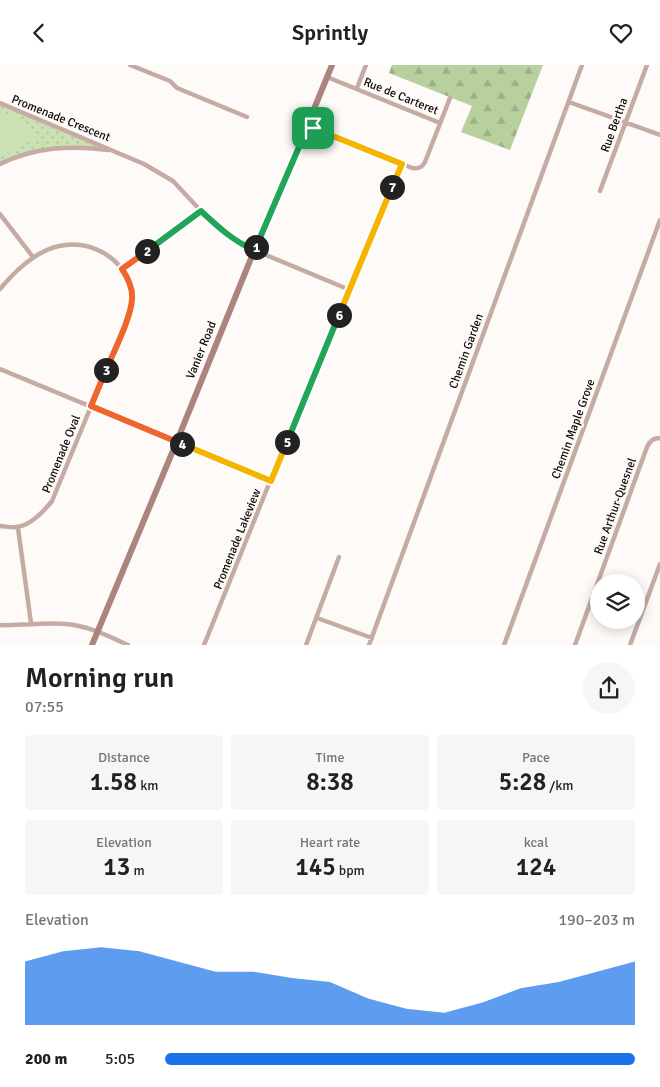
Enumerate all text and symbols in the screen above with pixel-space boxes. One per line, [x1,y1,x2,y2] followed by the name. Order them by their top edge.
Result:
[25,19,53,47] icon: back
[292,19,368,46] text: Sprintly
[607,19,635,47] icon: heart
[361,75,440,118] street label: Rue de Carteret
[9,92,112,145] street label: Promenade Crescent
[598,96,631,154] street label: Rue Bertha
[292,107,334,149] pin
[299,114,327,142] icon: arrive
[380,175,404,199] pin: 7
[389,179,396,196] text: 7
[244,235,268,259] pin: 1
[134,239,160,263] pin: 2
[253,239,260,256] text: 1
[144,243,151,260] text: 2
[326,303,352,327] pin: 6
[336,307,343,324] text: 6
[446,312,487,391] street label: Chemin Garden
[183,319,220,381] street label: Vanier Road
[94,357,118,383] pin: 3
[103,362,110,379] text: 3
[548,377,599,481] street label: Chemin Maple Grove
[39,412,84,496] street label: Promenade Oval
[274,429,300,455] pin: 5
[170,431,194,457] pin: 4
[284,434,291,451] text: 5
[179,436,186,453] text: 4
[591,455,640,557] street label: Rue Arthur-Quesnel
[210,486,265,592] street label: Promenade Lakeview
[590,574,645,629] map controls
[590,574,645,629] button: layers
[25,661,174,695] text: Morning run
[583,662,635,714] button: share
[25,697,64,717] text: 07:55
[98,749,150,766] text: Distance
[316,749,344,766] text: Time
[522,749,550,766] text: Pace
[90,766,137,797] text: 1.58
[306,766,354,797] text: 8:38
[499,766,546,797] text: 5:28
[137,777,158,794] text: km
[546,777,573,794] text: /km
[96,834,152,851] text: Elevation
[300,834,360,851] text: Heart rate
[524,834,548,851] text: kcal
[103,851,130,882] text: 13
[295,851,336,882] text: 145
[516,851,556,882] text: 124
[130,862,145,879] text: m
[336,862,365,879] text: bpm
[25,910,89,930] text: Elevation
[558,910,635,930] text: 190–203 m
[25,1049,67,1069] text: 200 m
[105,1049,135,1069] text: 5:05

